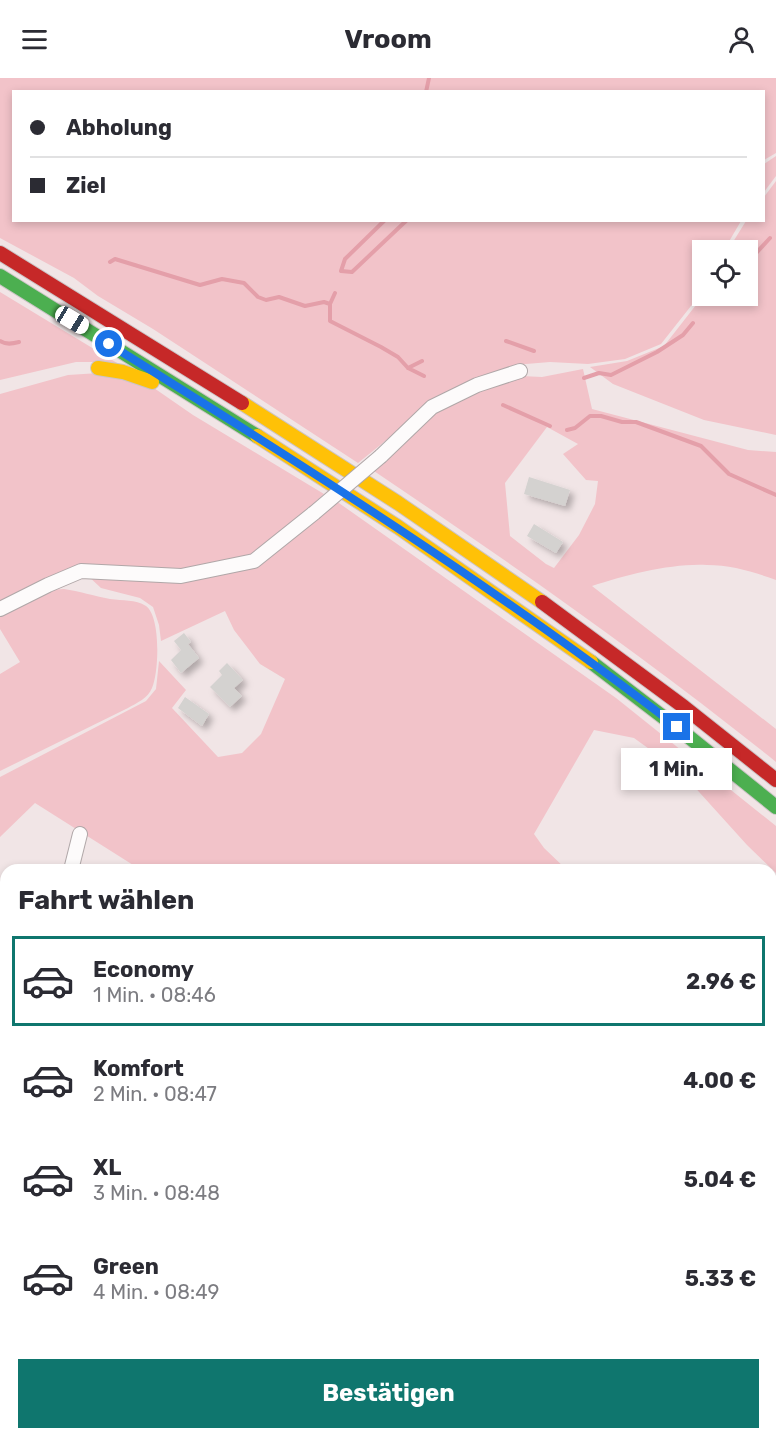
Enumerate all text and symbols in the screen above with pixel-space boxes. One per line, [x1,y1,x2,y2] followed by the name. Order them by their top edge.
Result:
[18,23,51,56] icon: menu
[344,23,432,55] text: Vroom
[725,23,758,56] icon: person
[66,114,172,141] text: Abholung
[66,172,106,199] text: Ziel
[692,240,758,306] map controls
[692,240,758,306] button: locate
[52,303,92,337] car
[95,330,122,357] route start
[663,713,690,740] route end
[622,748,732,790] callout: 1 Min.
[649,757,704,781] text: 1 Min.
[18,884,194,916] text: Fahrt wählen
[21,954,75,1008] icon: car
[93,956,194,983] text: Economy
[686,968,756,995] text: 2.96 €
[93,983,216,1007] text: 1 Min. · 08:46
[21,1053,75,1107] icon: car
[93,1055,184,1082] text: Komfort
[683,1067,756,1094] text: 4.00 €
[93,1082,217,1106] text: 2 Min. · 08:47
[21,1152,75,1206] icon: car
[93,1154,121,1181] text: XL
[684,1166,756,1193] text: 5.04 €
[93,1181,220,1205] text: 3 Min. · 08:48
[21,1251,75,1305] icon: car
[93,1253,159,1280] text: Green
[685,1265,756,1292] text: 5.33 €
[93,1280,219,1304] text: 4 Min. · 08:49
[18,1359,759,1428] button: Bestätigen

